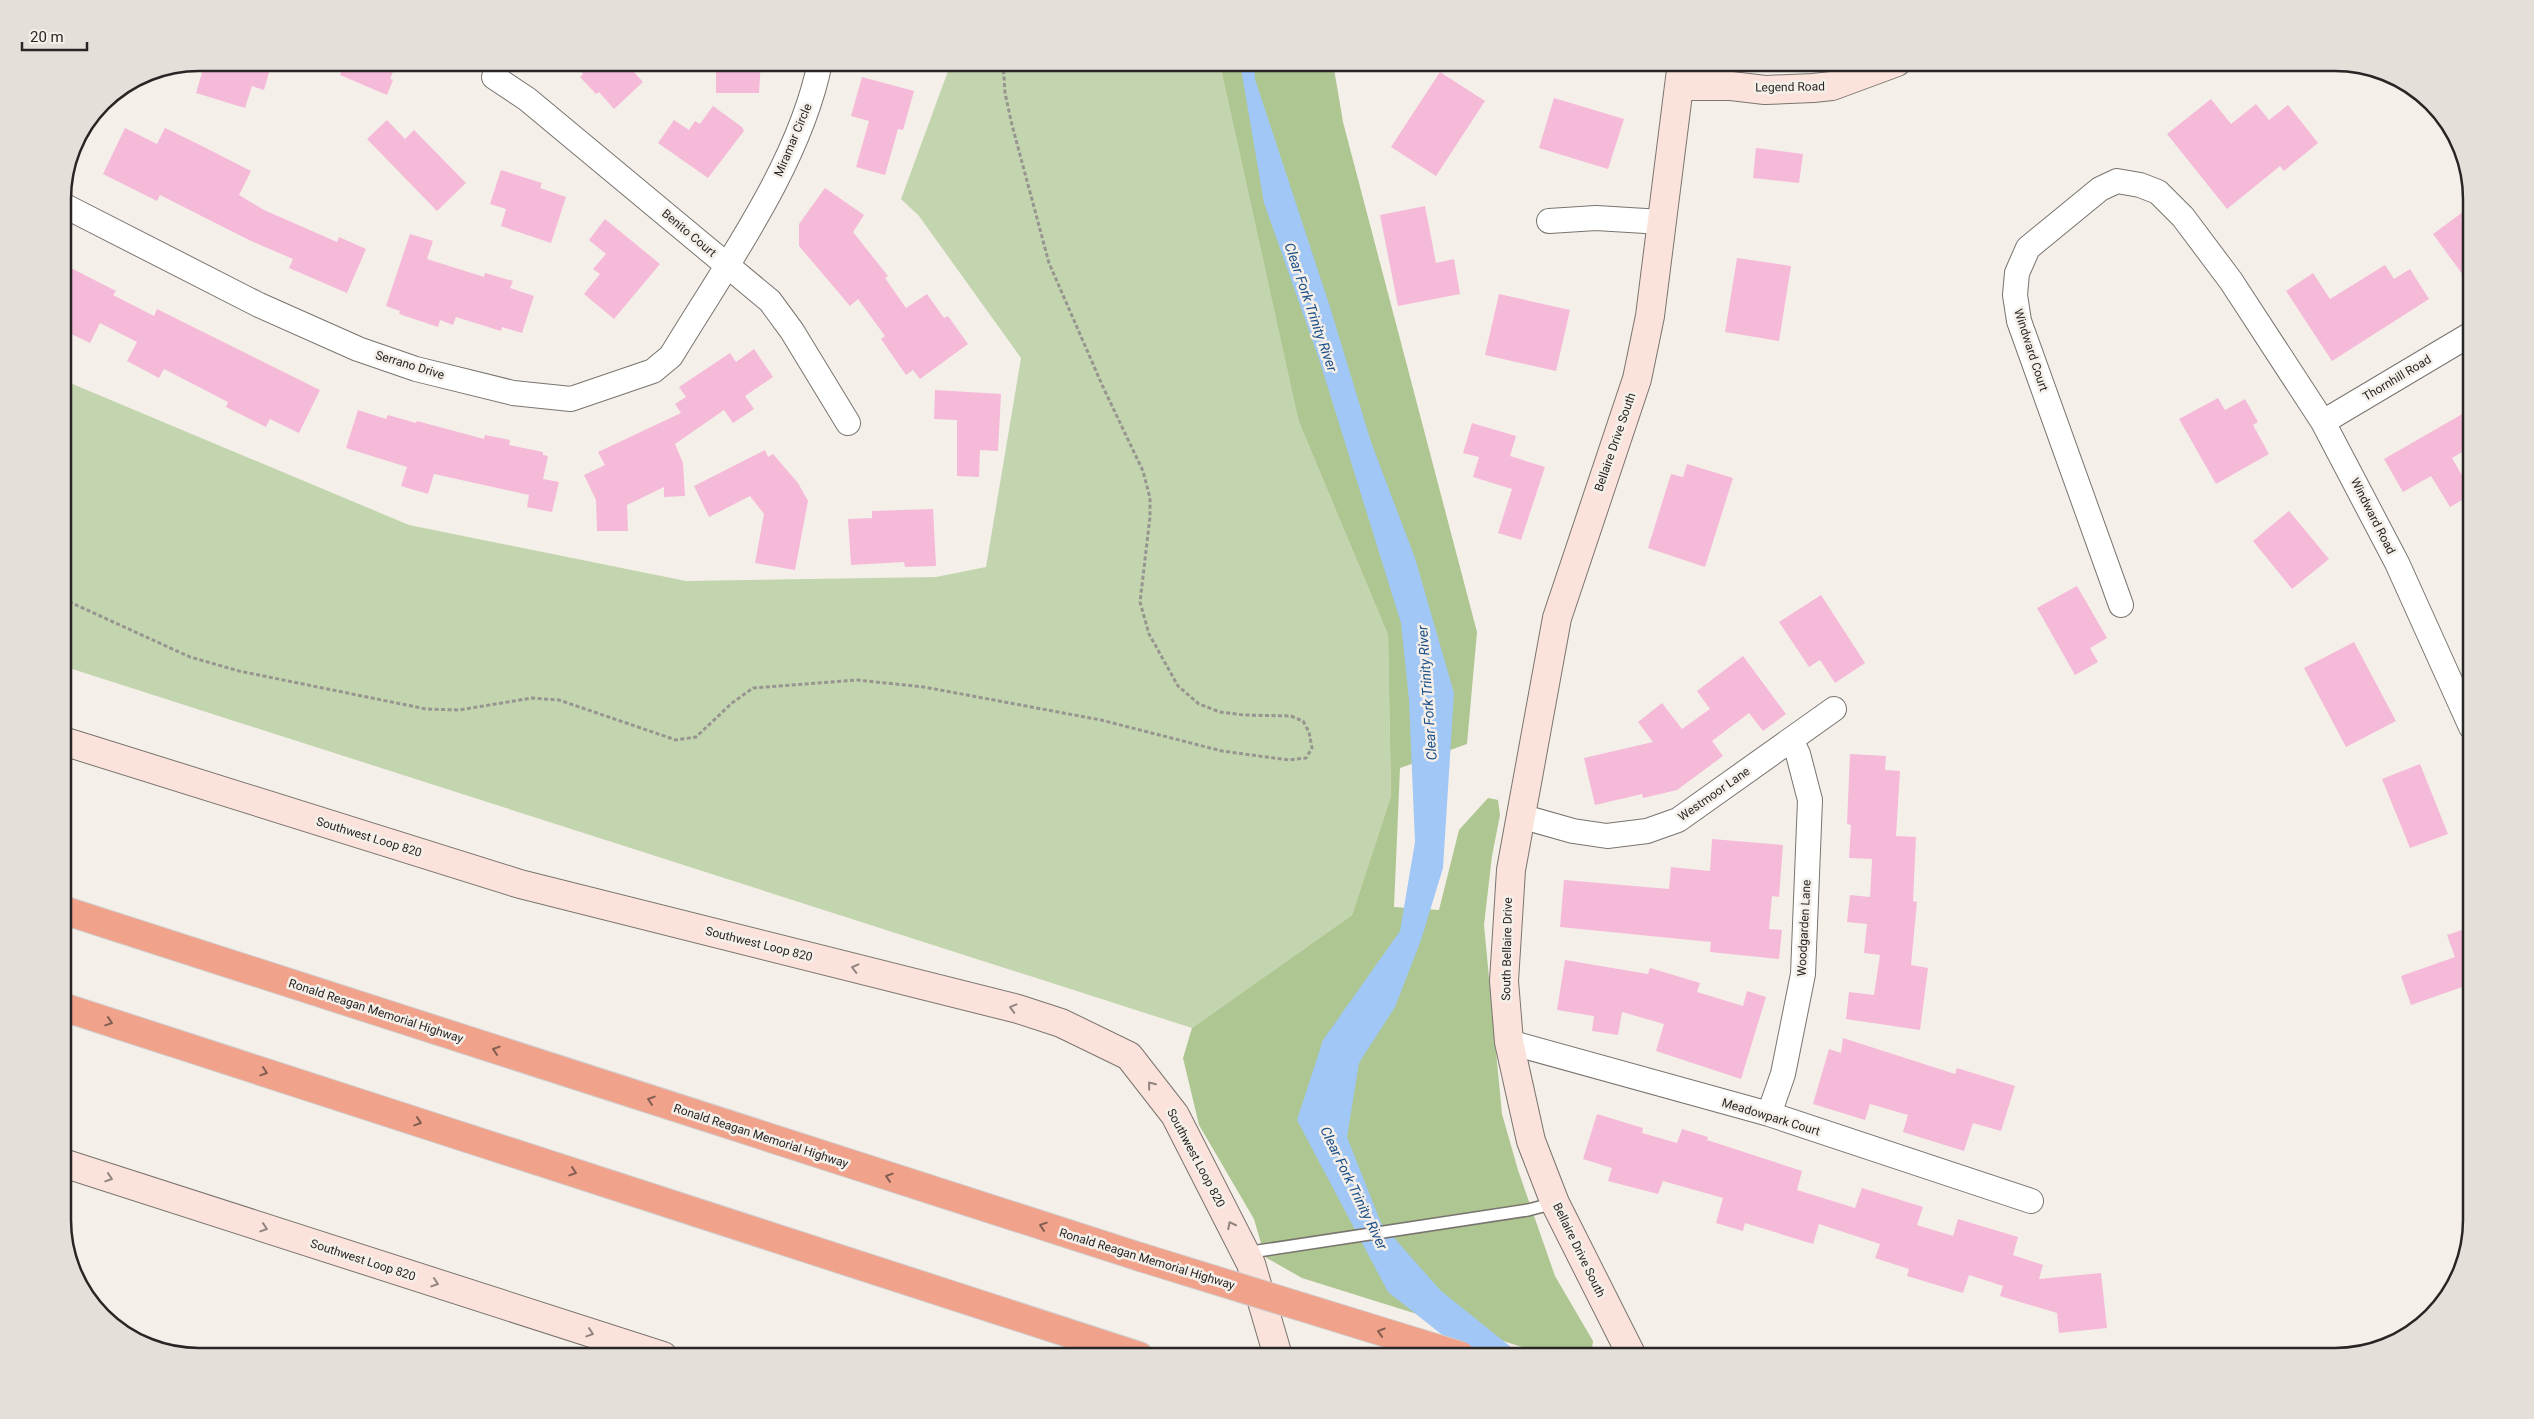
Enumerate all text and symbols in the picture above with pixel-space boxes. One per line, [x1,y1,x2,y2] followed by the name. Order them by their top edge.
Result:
[22,20,88,52] scale bar
[30,28,64,46] text: 20 m
[1755,79,1825,95] street label: Legend Road
[771,101,815,179] street label: Miramar Circle
[659,206,719,260] street label: Benito Court
[1281,241,1341,374] water label: Clear Fork Trinity River
[2011,307,2051,393] street label: Windward Court
[374,348,446,382] street label: Serrano Drive
[2360,352,2434,404] street label: Thornhill Road
[1592,391,1638,493] street label: Bellaire Drive South
[2348,476,2398,556] street label: Windward Road
[1414,625,1440,761] water label: Clear Fork Trinity River
[1676,764,1752,824] street label: Westmoor Lane
[314,814,424,860] street label: Southwest Loop 820
[1794,879,1814,977] street label: Woodgarden Lane
[1499,897,1515,1001] street label: South Bellaire Drive
[704,924,814,964] street label: Southwest Loop 820
[851,963,860,974] one-way arrow
[287,976,465,1046] street label: Ronald Reagan Memorial Highway
[1008,1003,1017,1014] one-way arrow
[104,1016,113,1026] one-way arrow
[492,1046,501,1056] one-way arrow
[259,1066,267,1076] one-way arrow
[1148,1081,1157,1090] one-way arrow
[1720,1095,1822,1139] street label: Meadowpark Court
[647,1096,655,1106] one-way arrow
[672,1101,850,1171] street label: Ronald Reagan Memorial Highway
[1164,1106,1228,1210] street label: Southwest Loop 820
[414,1116,422,1126] one-way arrow
[1317,1124,1391,1253] water label: Clear Fork Trinity River
[568,1167,576,1177] one-way arrow
[104,1172,113,1182] one-way arrow
[885,1172,893,1182] one-way arrow
[1550,1200,1608,1300] street label: Bellaire Drive South
[1227,1221,1237,1230] one-way arrow
[1040,1222,1048,1232] one-way arrow
[259,1223,267,1233] one-way arrow
[1058,1226,1237,1293] street label: Ronald Reagan Memorial Highway
[309,1236,418,1284] street label: Southwest Loop 820
[430,1278,439,1288] one-way arrow
[585,1327,594,1337] one-way arrow
[1377,1327,1385,1337] one-way arrow

